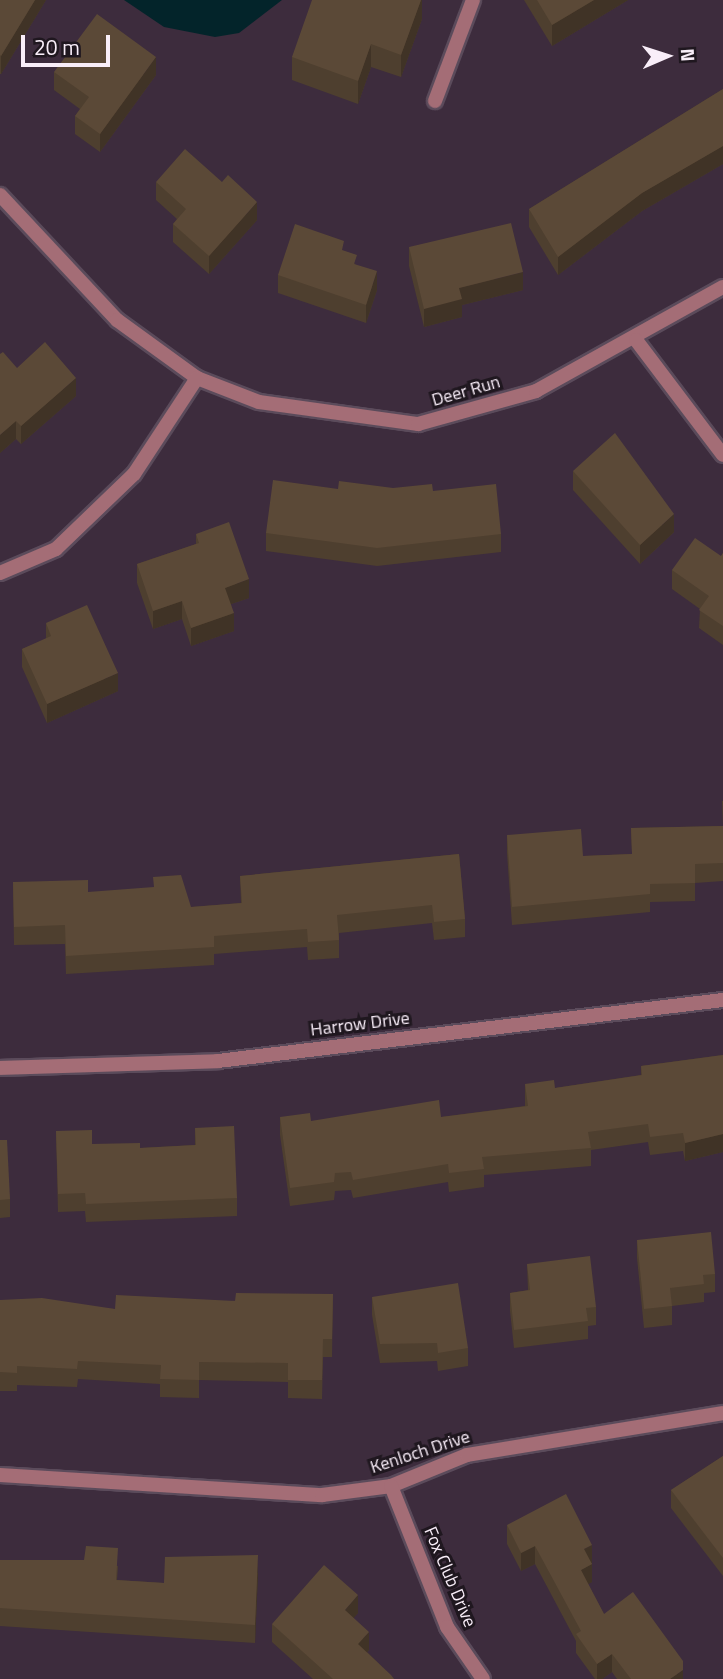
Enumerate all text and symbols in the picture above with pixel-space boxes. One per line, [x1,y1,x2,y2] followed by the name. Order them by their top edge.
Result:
[24,21,114,65] scale bar
[632,21,702,91] north arrow
[34,31,80,63] text: 20 m
[674,48,703,62] text: N
[429,371,503,411] street label: Deer Run
[309,1007,411,1041] street label: Harrow Drive
[368,1426,472,1478] street label: Kenloch Drive
[419,1524,481,1630] street label: Fox Club Drive

